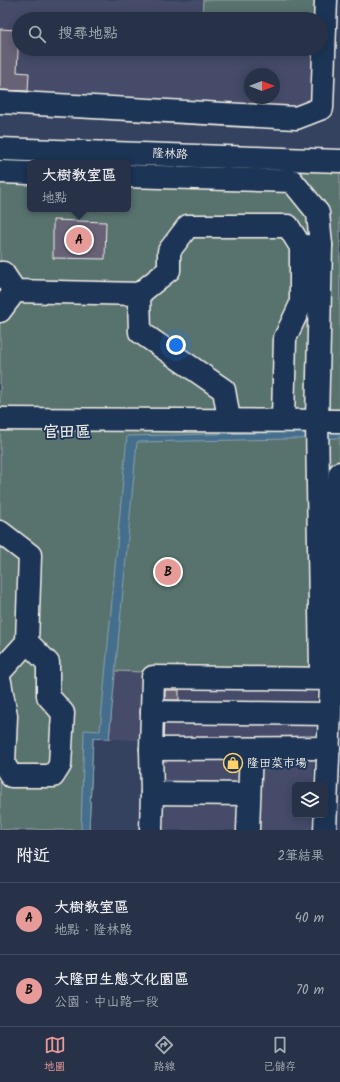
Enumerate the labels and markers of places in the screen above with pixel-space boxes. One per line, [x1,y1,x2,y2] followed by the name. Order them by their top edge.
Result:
[66,225,92,255] pin: A
[155,557,181,587] pin: B
[222,752,244,774] shop icon: 隆田菜市場
[247,754,307,773] place label: 隆田菜市場

